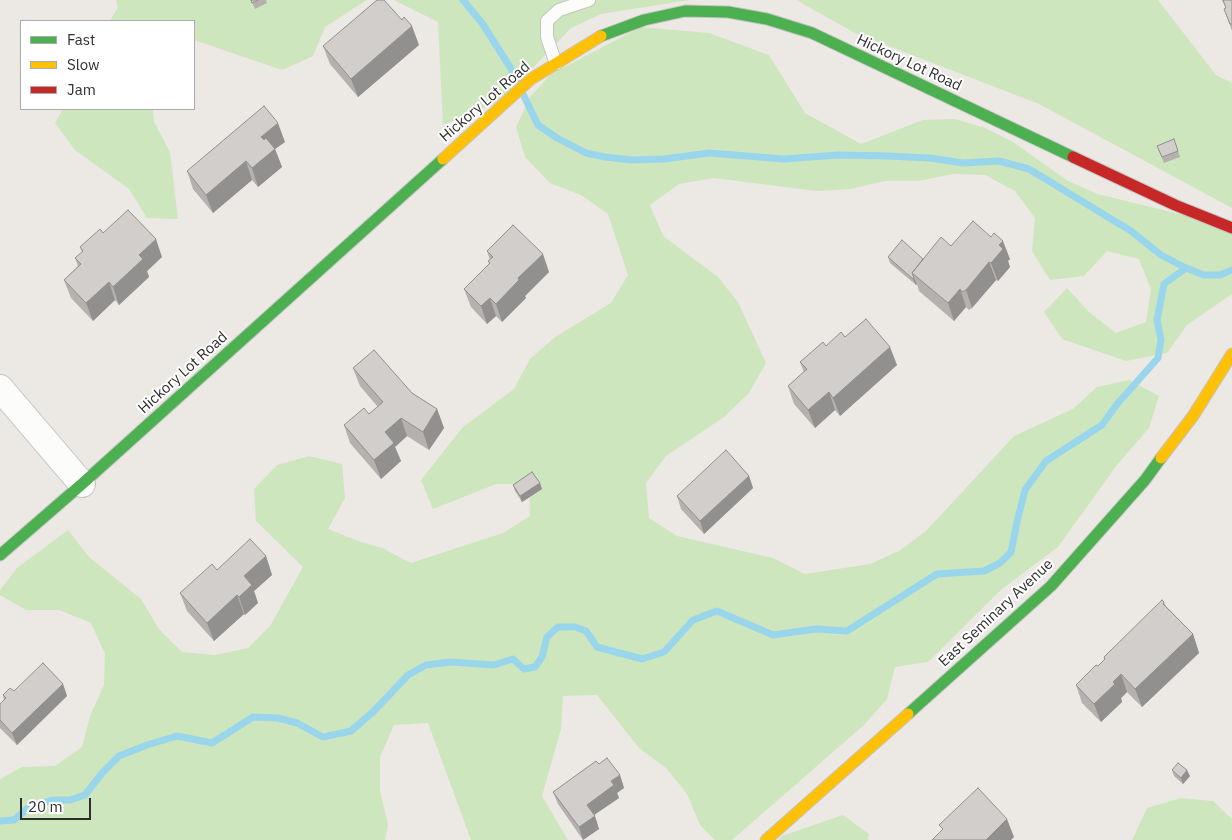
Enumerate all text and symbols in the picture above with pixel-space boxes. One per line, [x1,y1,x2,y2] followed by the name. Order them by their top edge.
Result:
[20,20,195,110] legend
[67,30,95,49] text: Fast
[854,31,964,95] street label: Hickory Lot Road
[67,55,100,74] text: Slow
[436,58,534,146] street label: Hickory Lot Road
[67,80,96,99] text: Jam
[135,328,231,418] street label: Hickory Lot Road
[935,555,1057,671] street label: East Seminary Avenue
[22,788,94,820] scale bar
[28,797,63,816] text: 20 m

